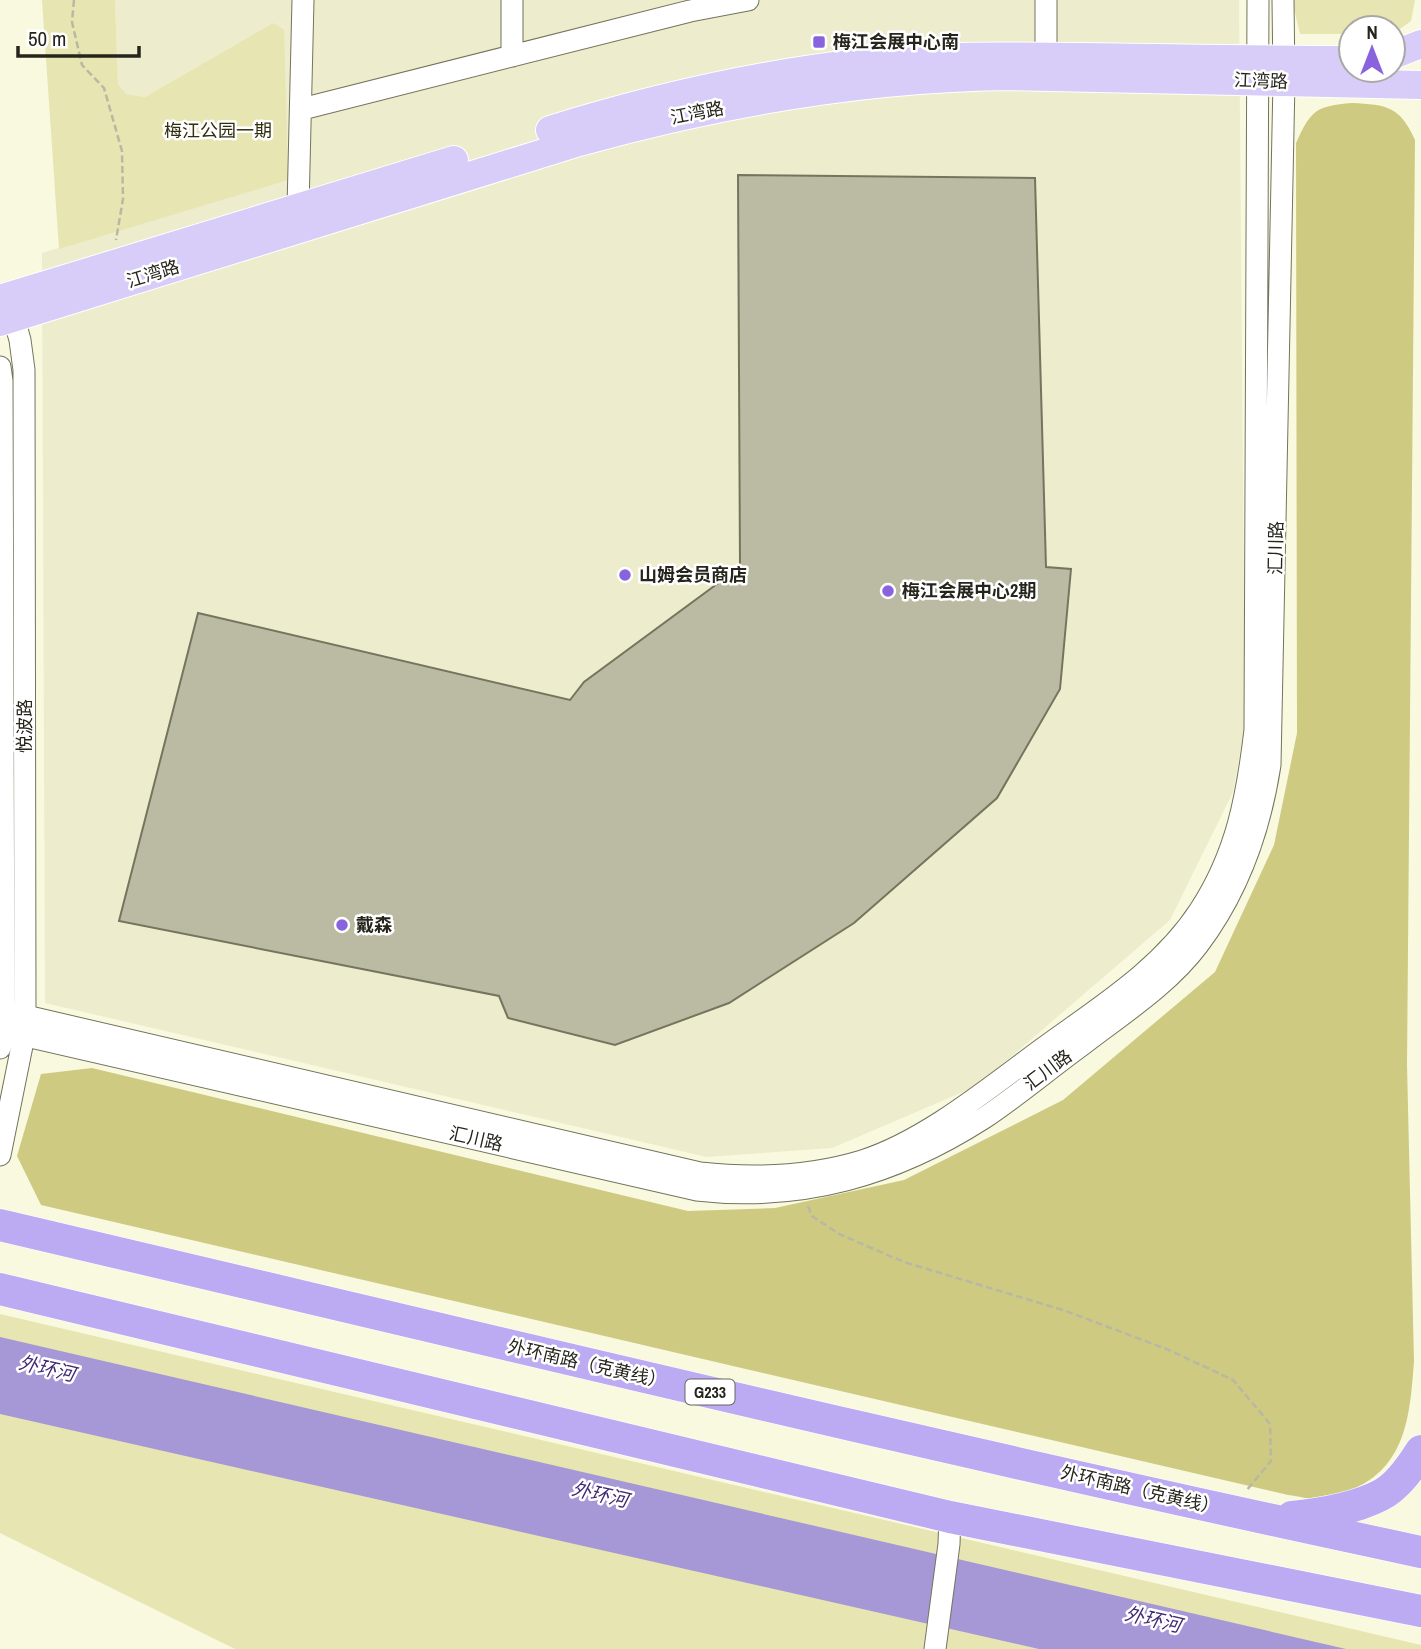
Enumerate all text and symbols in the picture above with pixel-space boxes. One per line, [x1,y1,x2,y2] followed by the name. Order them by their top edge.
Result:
[18,14,138,58] scale bar
[1337,14,1407,84] north arrow
[1366,19,1378,45] text: N
[28,24,66,53] text: 50 m
[833,29,959,54] place label: 梅江会展中心南
[811,34,827,50] marker: 梅江会展中心南
[1234,67,1288,94] street label: 江湾路
[668,95,726,130] street label: 江湾路
[164,118,272,143] park label: 梅江公园一期
[123,254,182,293] street label: 江湾路
[1263,521,1288,575] street label: 汇川路
[639,562,747,587] place label: 山姆会员商店
[617,567,633,583] marker: 山姆会员商店
[902,578,1036,603] place label: 梅江会展中心2期
[880,583,896,599] marker: 梅江会展中心2期
[12,699,37,753] street label: 悦波路
[356,912,392,937] place label: 戴森
[334,917,350,933] marker: 戴森
[1019,1043,1077,1096] street label: 汇川路
[447,1120,505,1157] street label: 汇川路
[505,1333,669,1394] street label: 外环南路（克黄线）
[16,1349,82,1388] water label: 外环河
[686,1380,734,1404] road number: G233
[1058,1459,1222,1520] street label: 外环南路（克黄线）
[569,1475,635,1514] water label: 外环河
[1122,1600,1188,1639] water label: 外环河

